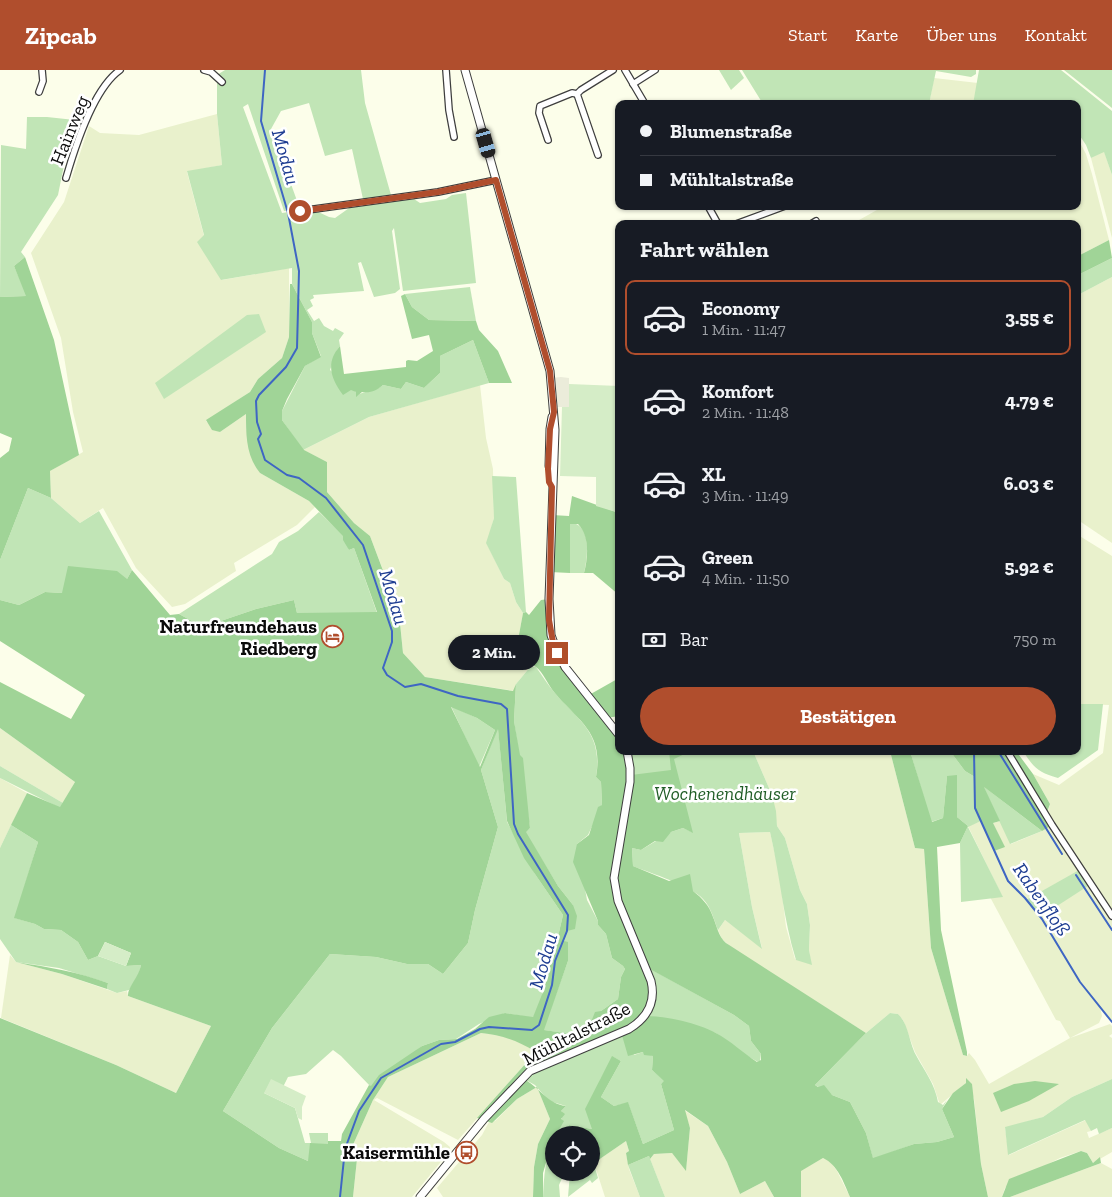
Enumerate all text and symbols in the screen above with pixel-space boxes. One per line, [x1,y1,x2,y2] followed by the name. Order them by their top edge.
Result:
[25,21,97,50] text: Zipcab
[788,24,827,46] text: Start
[855,24,898,46] text: Karte
[926,24,997,46] text: Über uns
[1025,24,1087,46] text: Kontakt
[45,92,94,168] street label: Hainweg
[670,120,792,143] text: Blumenstraße
[267,126,305,188] water label: Modau
[474,127,497,159] car
[670,168,793,191] text: Mühltalstraße
[289,200,311,222] route start
[640,236,769,263] text: Fahrt wählen
[642,295,687,340] icon: car
[702,297,780,320] text: Economy
[1005,306,1054,329] text: 3.55 €
[702,320,786,339] text: 1 Min. · 11:47
[642,378,687,423] icon: car
[702,380,774,403] text: Komfort
[1005,389,1054,412] text: 4.79 €
[702,403,789,422] text: 2 Min. · 11:48
[642,461,687,506] icon: car
[702,463,725,486] text: XL
[1004,472,1054,495] text: 6.03 €
[702,486,788,505] text: 3 Min. · 11:49
[642,544,687,589] icon: car
[702,546,753,569] text: Green
[1005,555,1054,578] text: 5.92 €
[374,566,414,628] water label: Modau
[702,569,789,588] text: 4 Min. · 11:50
[159,615,317,660] place label: Naturfreundehaus Riedberg
[321,625,345,649] hotel icon: Naturfreundehaus Riedberg
[640,626,668,654] icon: cash
[680,628,709,651] text: Bar
[1014,630,1056,649] text: 750 m
[447,636,540,670] callout: 2 Min.
[546,642,568,664] route end
[472,643,516,662] text: 2 Min.
[640,687,1056,745] button: Bestätigen
[654,782,796,805] park label: Wochenendhäuser
[1008,858,1076,940] water label: Rabenfloß
[524,930,562,992] water label: Modau
[518,996,634,1070] street label: Mühltalstraße
[545,1126,600,1181] map controls
[545,1126,600,1181] button: locate
[454,1140,478,1164] bus stop icon: Kaisermühle
[342,1141,450,1164] place label: Kaisermühle

